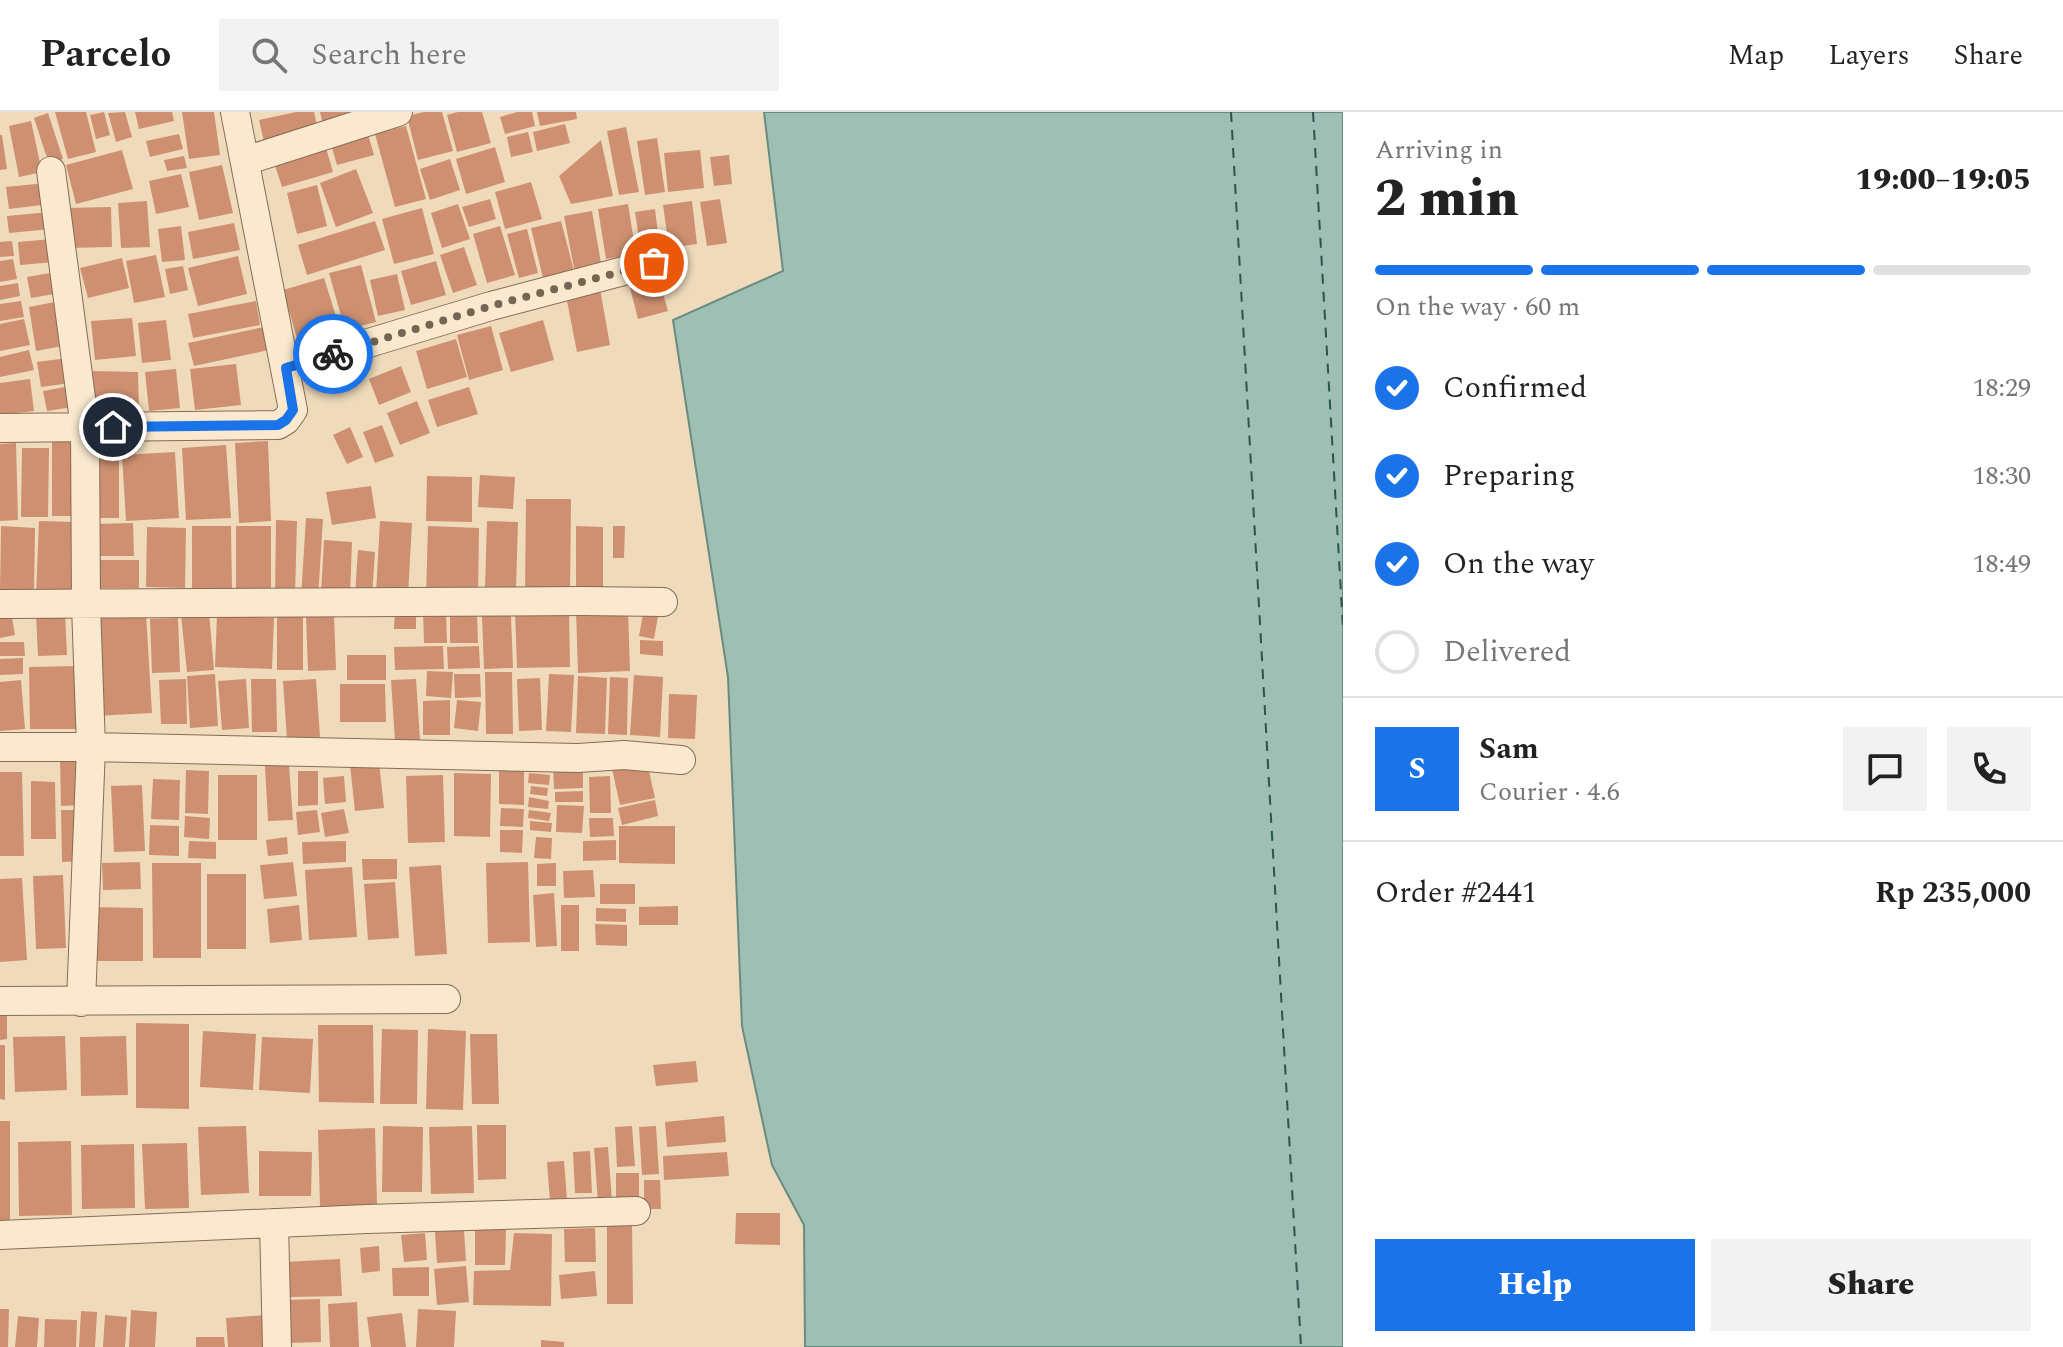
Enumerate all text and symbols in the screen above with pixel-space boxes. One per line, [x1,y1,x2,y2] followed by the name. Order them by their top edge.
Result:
[219,19,779,91] search box
[40,26,171,84] text: Parcelo
[311,32,467,78] text: Search here
[247,33,291,77] icon: search
[1728,34,1784,77] text: Map
[1828,34,1910,77] text: Layers
[1954,34,2023,77] text: Share
[1375,130,1503,170] text: Arriving in
[1855,157,2031,203] text: 19:00–19:05
[1375,160,1519,239] text: 2 min
[620,229,688,297] pin
[632,241,676,285] icon: bag
[1375,287,1580,327] text: On the way · 60 m
[293,314,373,394] courier
[311,332,355,376] icon: bike
[1443,365,1587,411] text: Confirmed
[1375,366,1419,410] icon: check
[1972,368,2031,408] text: 18:29
[79,393,147,461] pin
[91,405,135,449] icon: home
[1443,453,1575,499] text: Preparing
[1375,454,1419,498] icon: check
[1972,456,2031,496] text: 18:30
[1443,541,1594,587] text: On the way
[1375,542,1419,586] icon: check
[1972,544,2031,584] text: 18:49
[1443,629,1571,675] text: Delivered
[1479,726,1539,772] text: Sam
[1843,727,1927,811] button: chat
[1947,727,2031,811] button: phone
[1408,746,1426,792] text: S
[1479,772,1620,812] text: Courier · 4.6
[1375,870,1537,916] text: Order #2441
[1875,870,2031,916] text: Rp 235,000
[1375,1239,1695,1331] button: Help
[1711,1239,2031,1331] button: Share

